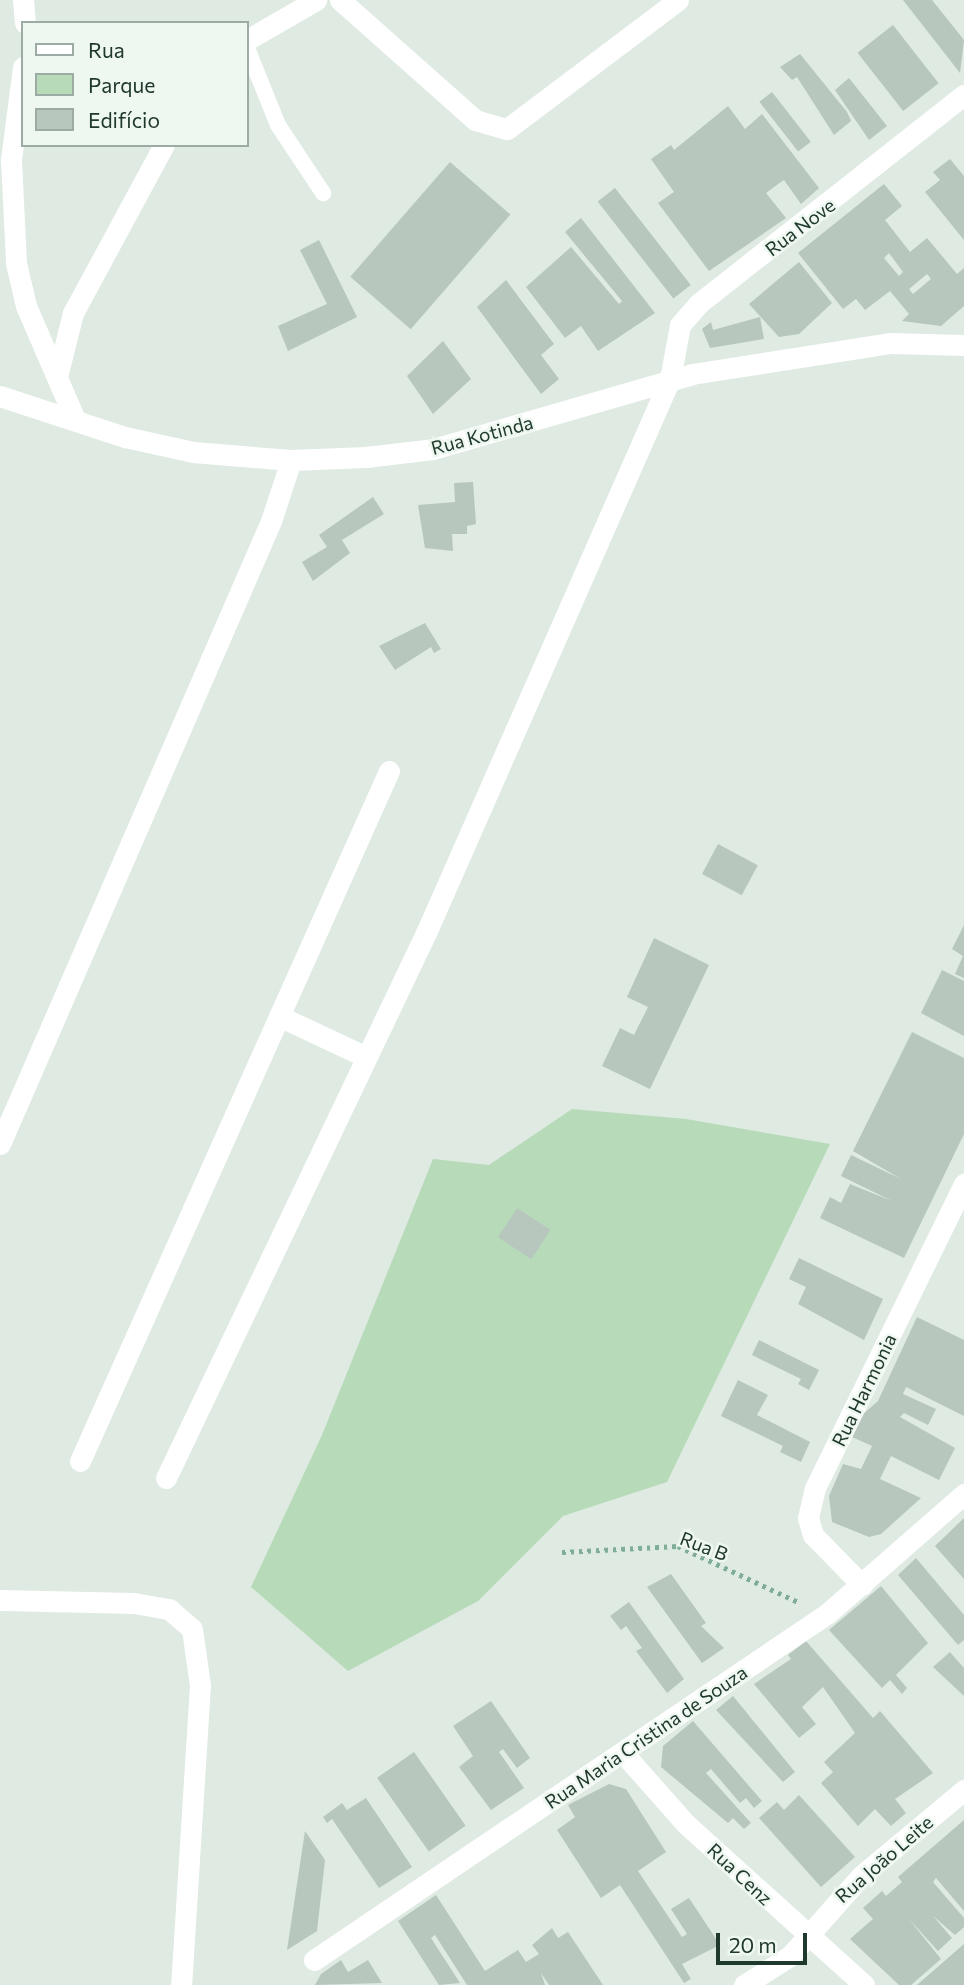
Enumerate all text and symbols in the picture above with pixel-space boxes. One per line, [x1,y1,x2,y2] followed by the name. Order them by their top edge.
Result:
[21,21,248,147] legend
[88,37,125,62] text: Rua
[88,72,155,97] text: Parque
[88,107,160,132] text: Edifício
[761,193,839,261] street label: Rua Nove
[429,410,535,460] street label: Rua Kotinda
[827,1330,901,1450] street label: Rua Harmonia
[677,1527,731,1565] street label: Rua B
[540,1661,752,1813] street label: Rua Maria Cristina de Souza
[830,1810,938,1908] street label: Rua João Leite
[703,1838,777,1910] street label: Rua Cenz
[719,1918,810,1962] scale bar
[729,1932,777,1957] text: 20 m

